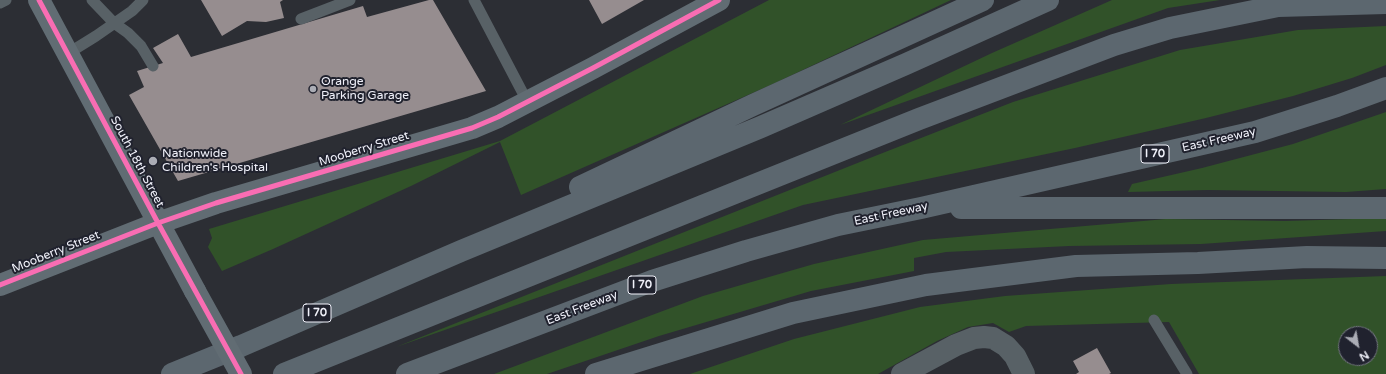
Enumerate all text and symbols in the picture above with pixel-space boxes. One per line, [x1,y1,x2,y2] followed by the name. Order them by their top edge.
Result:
[321,75,409,103] place label: Orange Parking Garage
[308,84,318,94] marker: Orange Parking Garage
[107,114,167,210] street label: South 18th Street
[1181,125,1257,155] street label: East Freeway
[317,128,411,170] street label: Mooberry Street
[1141,145,1169,163] road number: I 70
[162,147,268,175] place label: Nationwide Children's Hospital
[147,155,159,167] marker: Nationwide Children's Hospital
[853,199,929,229] street label: East Freeway
[10,228,102,276] street label: Mooberry Street
[628,276,656,294] road number: I 70
[544,288,620,328] street label: East Freeway
[303,304,331,322] road number: I 70
[1338,326,1378,366] north arrow
[1357,348,1371,364] text: N

